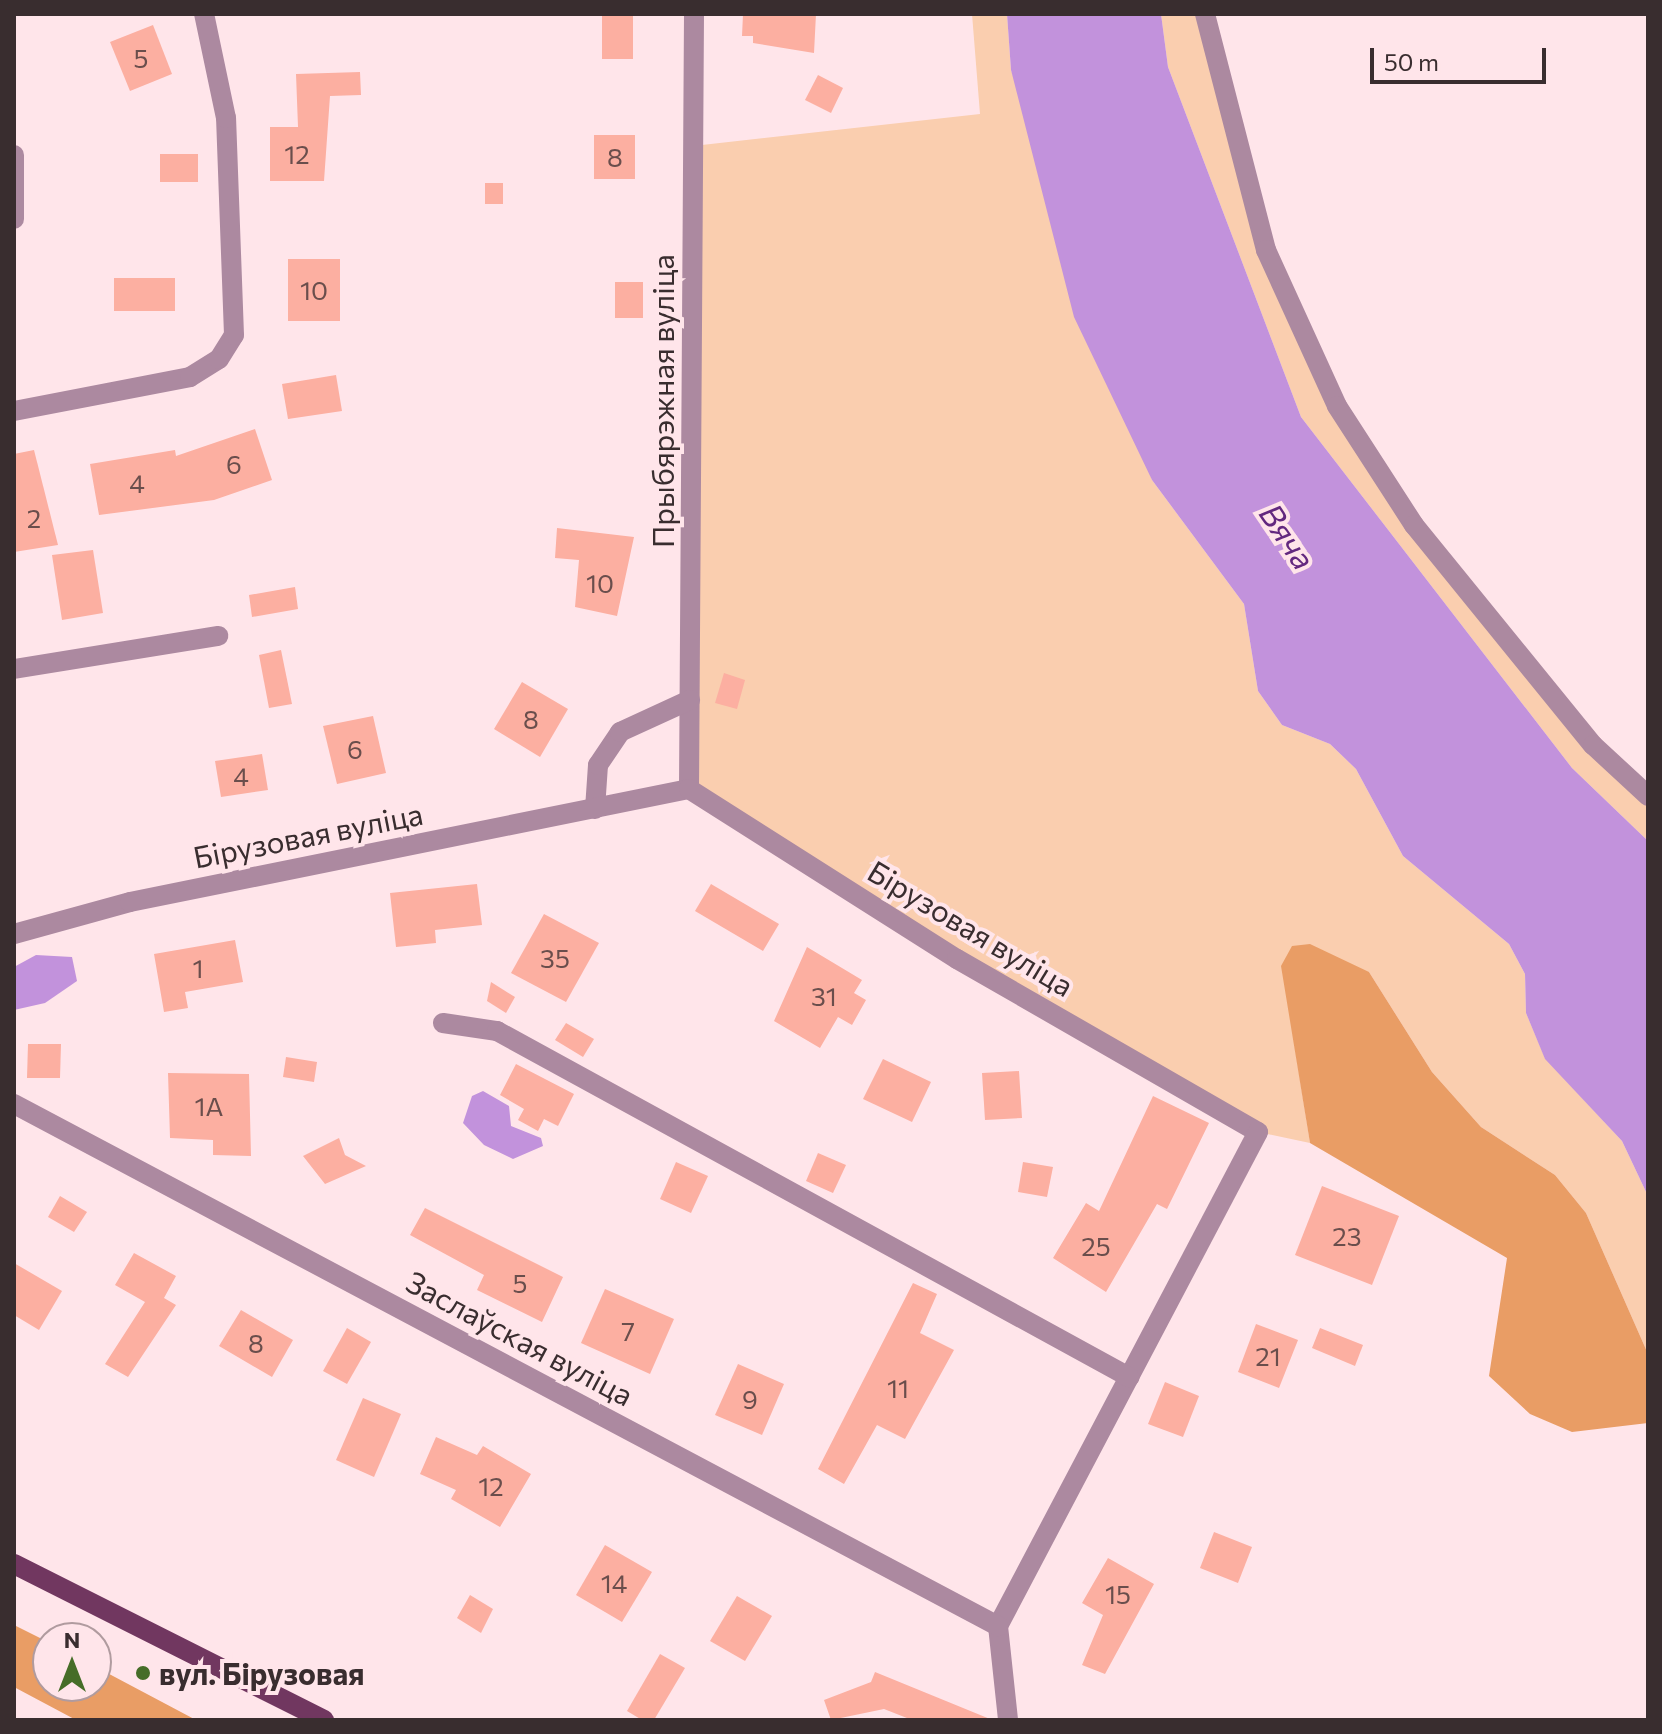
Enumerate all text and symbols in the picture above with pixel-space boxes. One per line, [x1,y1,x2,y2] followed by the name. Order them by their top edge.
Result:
[1374,32,1550,82] scale bar
[134,42,148,74] house number: 5
[1384,47,1439,76] text: 50 m
[284,138,310,170] house number: 12
[607,141,623,173] house number: 8
[644,254,680,548] street label: Прыбярэжная вуліца
[300,274,328,306] house number: 10
[226,448,242,480] house number: 6
[129,467,145,499] house number: 4
[1252,496,1324,576] water label: Вяча
[27,502,41,534] house number: 2
[586,567,614,599] house number: 10
[523,703,539,735] house number: 8
[347,733,363,765] house number: 6
[233,760,249,792] house number: 4
[190,795,426,875] street label: Бірузовая вуліца
[862,853,1080,1003] street label: Бірузовая вуліца
[540,942,570,974] house number: 35
[192,952,204,984] house number: 1
[811,980,837,1012] house number: 31
[194,1090,224,1122] house number: 1А
[1332,1220,1362,1252] house number: 23
[1081,1230,1111,1262] house number: 25
[401,1263,639,1413] street label: Заслаўская вуліца
[513,1267,527,1299] house number: 5
[621,1315,635,1347] house number: 7
[248,1327,264,1359] house number: 8
[1255,1340,1281,1372] house number: 21
[887,1372,909,1404] house number: 11
[742,1383,758,1415] house number: 9
[478,1470,504,1502] house number: 12
[601,1567,627,1599] house number: 14
[1105,1578,1131,1610] house number: 15
[32,1622,112,1702] north arrow
[64,1626,80,1653] text: N
[159,1655,365,1691] place label: вул. Бірузовая
[134,1664,152,1682] marker: вул. Бірузовая

